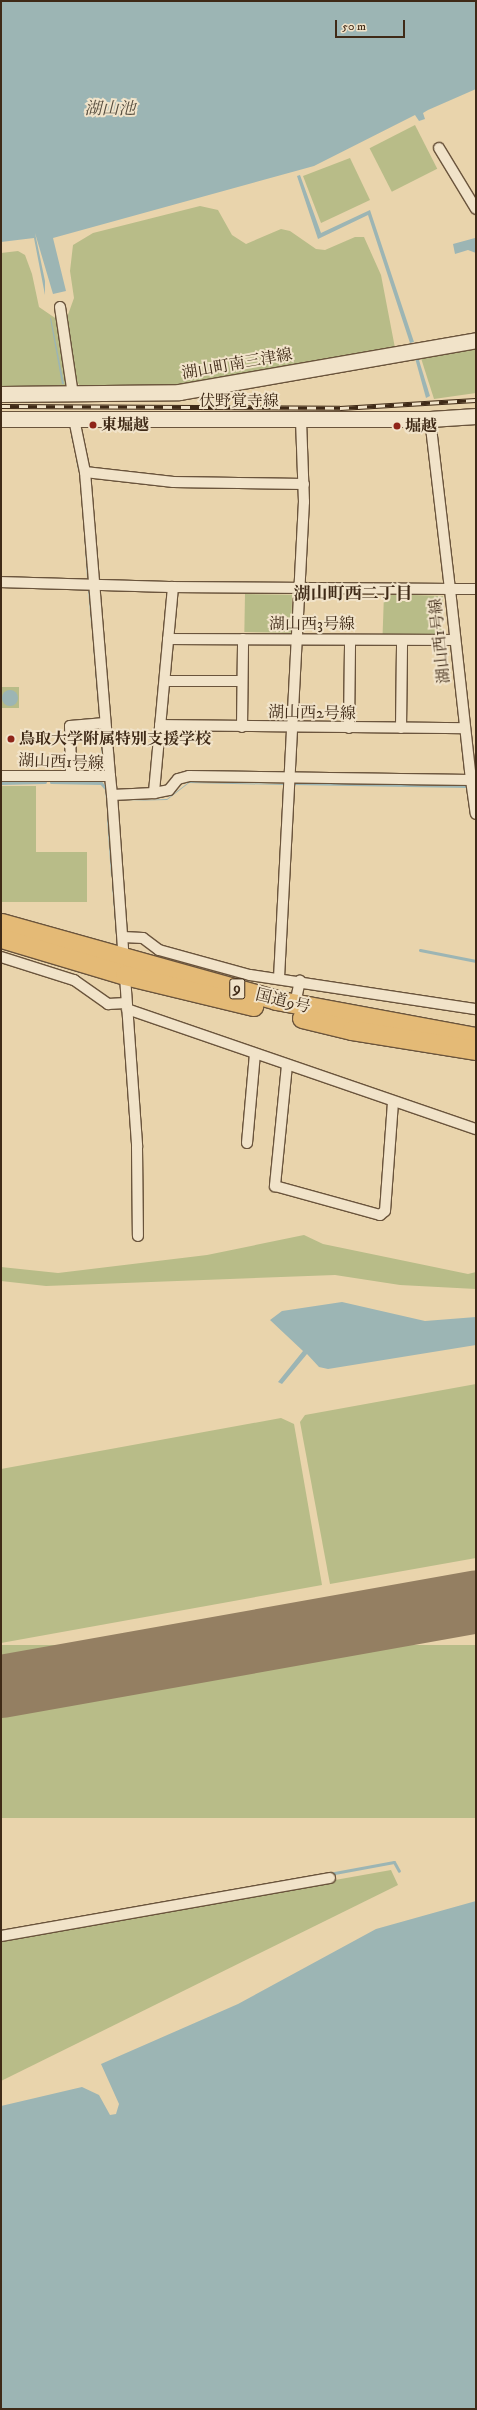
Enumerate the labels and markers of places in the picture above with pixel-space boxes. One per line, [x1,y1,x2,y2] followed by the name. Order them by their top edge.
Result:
[101,415,149,435] place label: 東堀越
[405,416,437,436] place label: 堀越
[88,420,98,430] marker: 東堀越
[392,421,402,431] marker: 堀越
[19,729,211,749] place label: 鳥取大学附属特別支援学校
[6,734,16,744] marker: 鳥取大学附属特別支援学校

